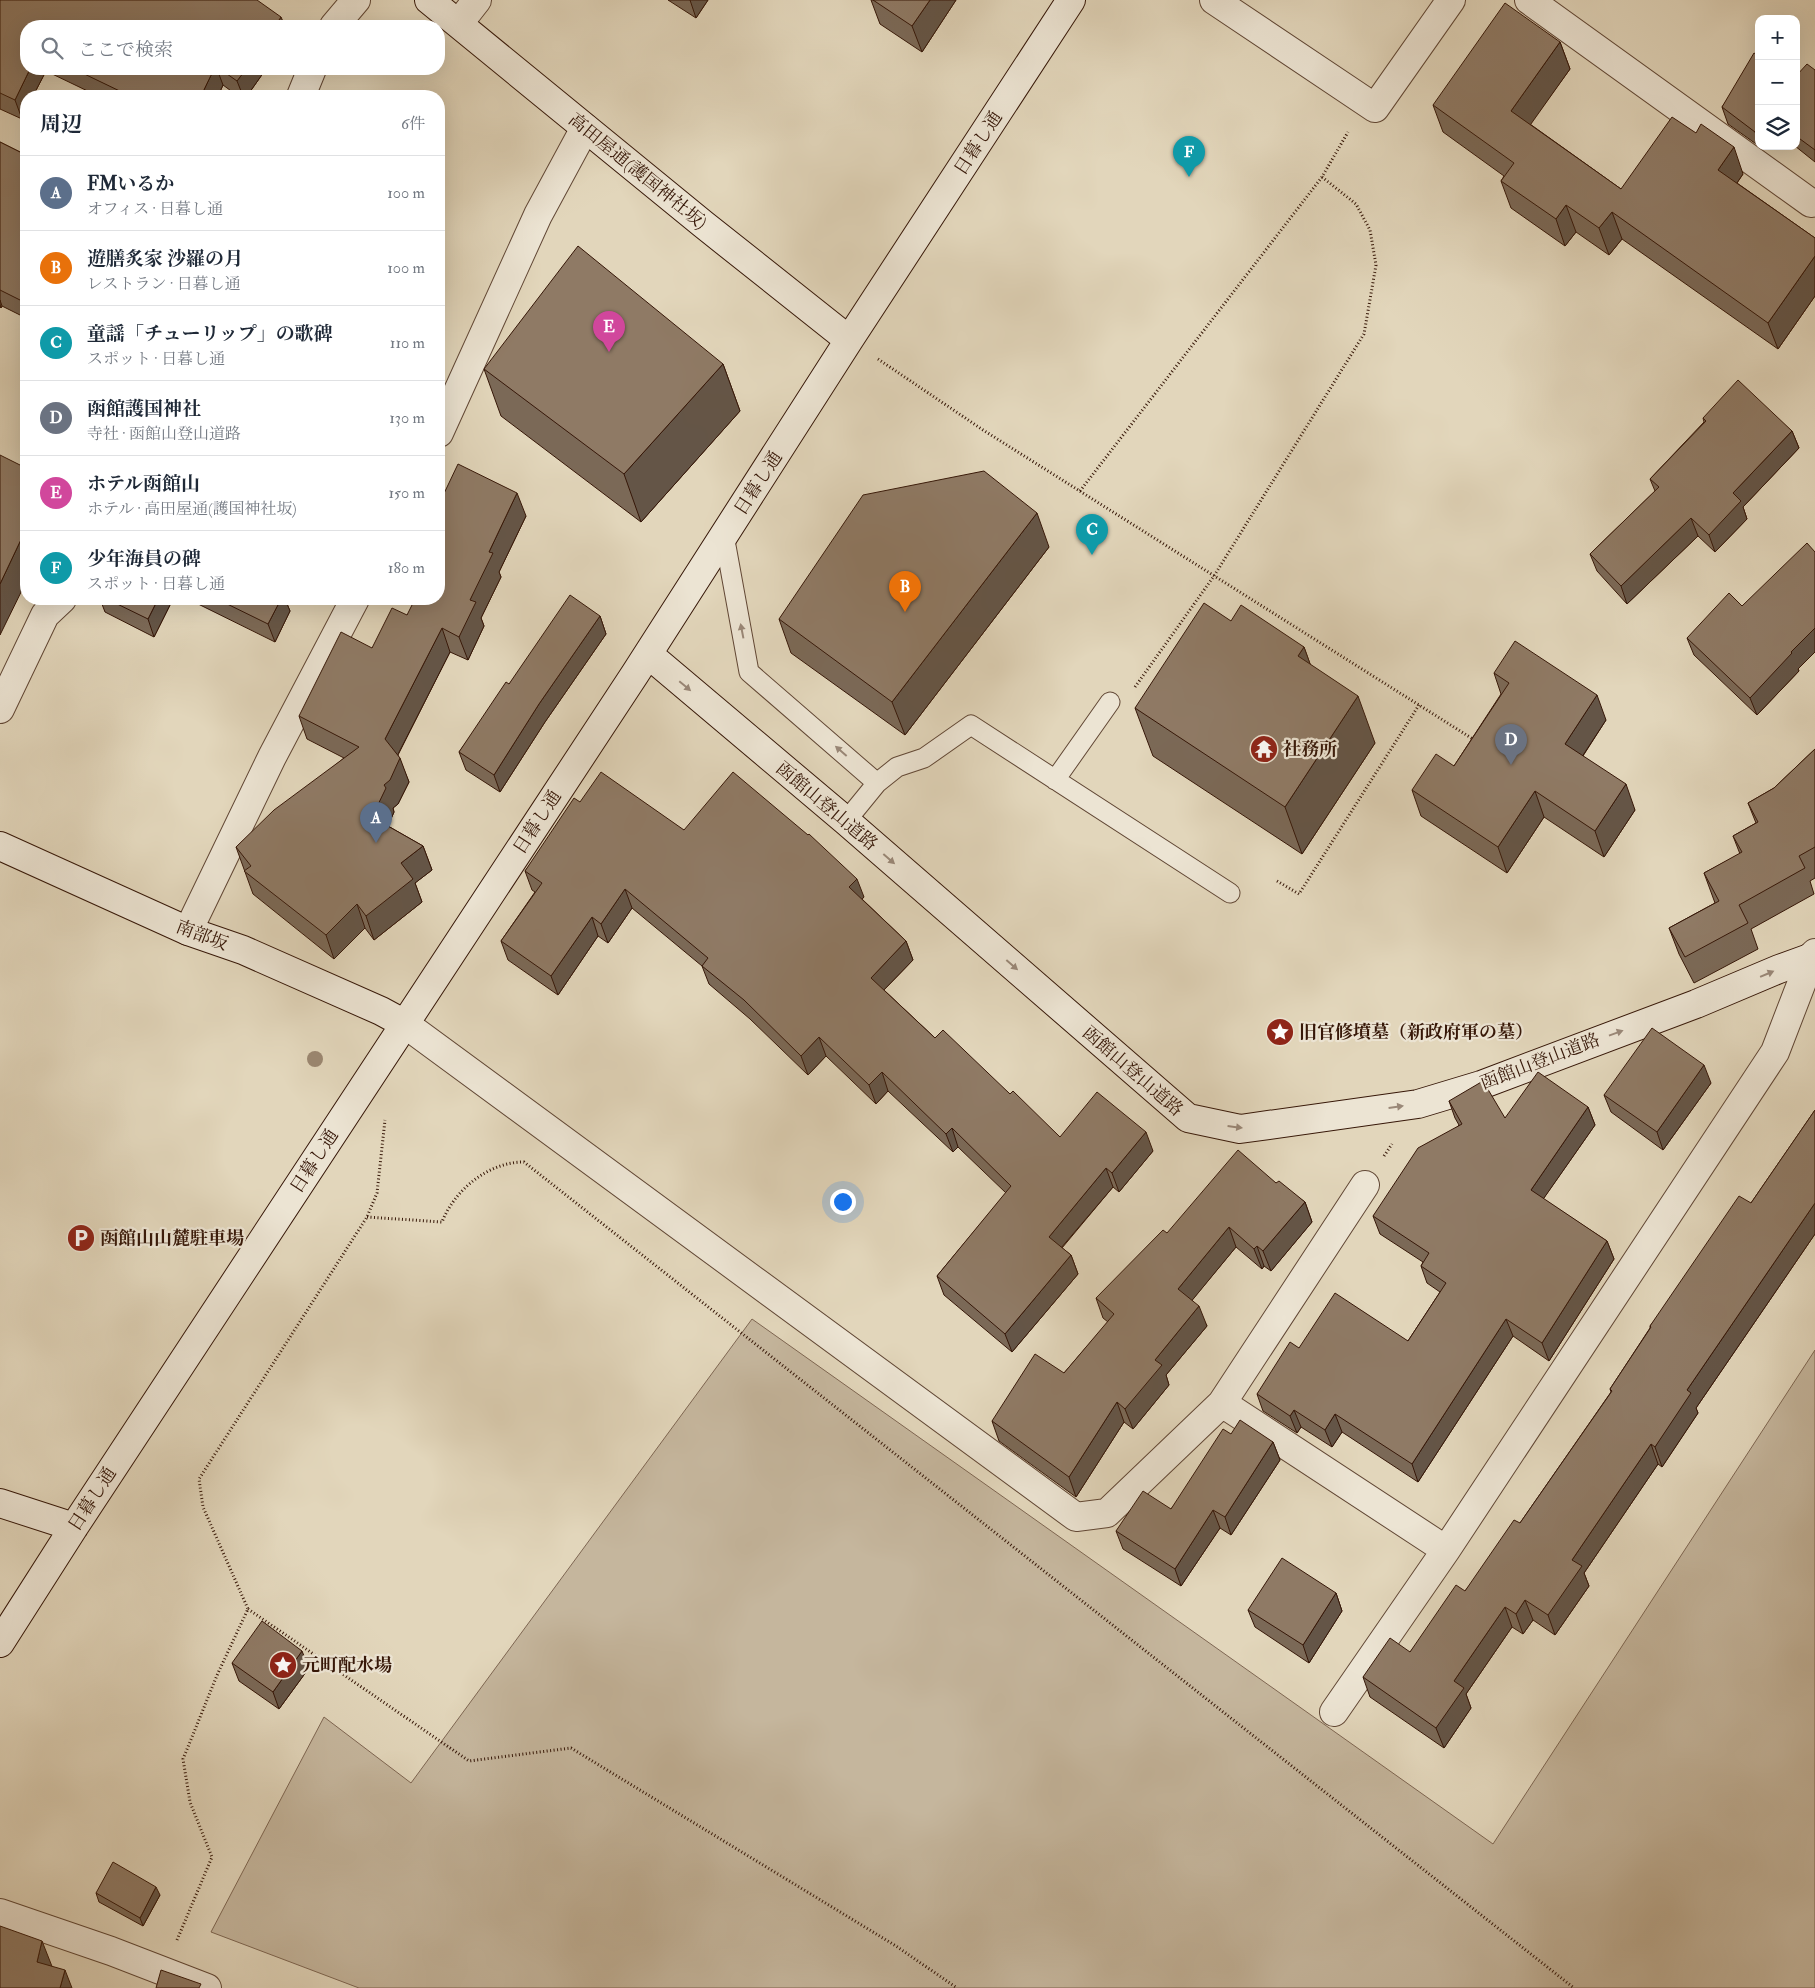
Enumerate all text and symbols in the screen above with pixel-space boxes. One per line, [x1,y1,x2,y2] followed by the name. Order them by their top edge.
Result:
[1755,15,1800,150] map controls
[1755,15,1800,60] button: +
[20,20,445,75] search box
[38,34,66,62] icon: search
[78,38,173,62] text: ここで検索
[1755,60,1800,105] button: −
[1755,105,1800,150] button: layers
[949,107,1008,180] street label: 日暮し通
[564,108,712,234] street label: 高田屋通(護国神社坂)
[40,111,82,138] text: 周辺
[401,114,425,134] text: 6件
[1173,136,1205,177] pin: F
[87,172,174,196] text: FMいるか
[51,183,61,203] text: A
[387,183,425,203] text: 100 m
[87,199,223,219] text: オフィス · 日暮し通
[87,247,243,271] text: 遊膳炙家 沙羅の月
[51,258,61,278] text: B
[387,258,425,278] text: 100 m
[87,274,240,294] text: レストラン · 日暮し通
[593,311,625,352] pin: E
[87,322,333,346] text: 童謡「チューリップ」の歌碑
[50,333,62,353] text: C
[390,333,425,353] text: 110 m
[87,349,225,369] text: スポット · 日暮し通
[87,397,201,421] text: 函館護国神社
[49,408,63,428] text: D
[389,408,425,428] text: 130 m
[87,424,241,444] text: 寺社 · 函館山登山道路
[729,447,788,520] street label: 日暮し通
[87,472,200,496] text: ホテル函館山
[50,483,62,503] text: E
[388,483,425,503] text: 150 m
[87,499,297,519] text: ホテル · 高田屋通(護国神社坂)
[1076,514,1108,555] pin: C
[87,547,201,571] text: 少年海員の碑
[51,558,61,578] text: F
[388,558,425,578] text: 180 m
[889,571,921,612] pin: B
[87,574,225,594] text: スポット · 日暮し通
[737,622,745,638] one-way arrow
[678,680,691,691] one-way arrow
[1495,724,1527,765] pin: D
[1249,734,1279,764] temple icon: 社務所
[1283,738,1337,761] place label: 社務所
[834,746,847,757] one-way arrow
[771,757,882,856] street label: 函館山登山道路
[508,786,567,859] street label: 日暮し通
[360,802,392,843] pin: A
[882,853,895,864] one-way arrow
[172,915,231,956] street label: 南部坂
[1005,959,1017,971] one-way arrow
[1760,969,1774,977] one-way arrow
[1265,1017,1295,1047] place icon: 旧官修墳墓（新政府軍の墓）
[1078,1021,1188,1121] street label: 函館山登山道路
[1299,1021,1533,1044] place label: 旧官修墳墓（新政府軍の墓）
[1477,1028,1603,1095] street label: 函館山登山道路
[1609,1029,1624,1037] one-way arrow
[1389,1103,1405,1111] one-way arrow
[1228,1123,1244,1131] one-way arrow
[285,1125,344,1198] street label: 日暮し通
[830,1189,856,1215] your location
[66,1223,96,1253] parking icon: 函館山山麓駐車場
[100,1227,244,1250] place label: 函館山山麓駐車場
[63,1463,122,1536] street label: 日暮し通
[268,1650,298,1680] place icon: 元町配水場
[302,1654,392,1677] place label: 元町配水場

